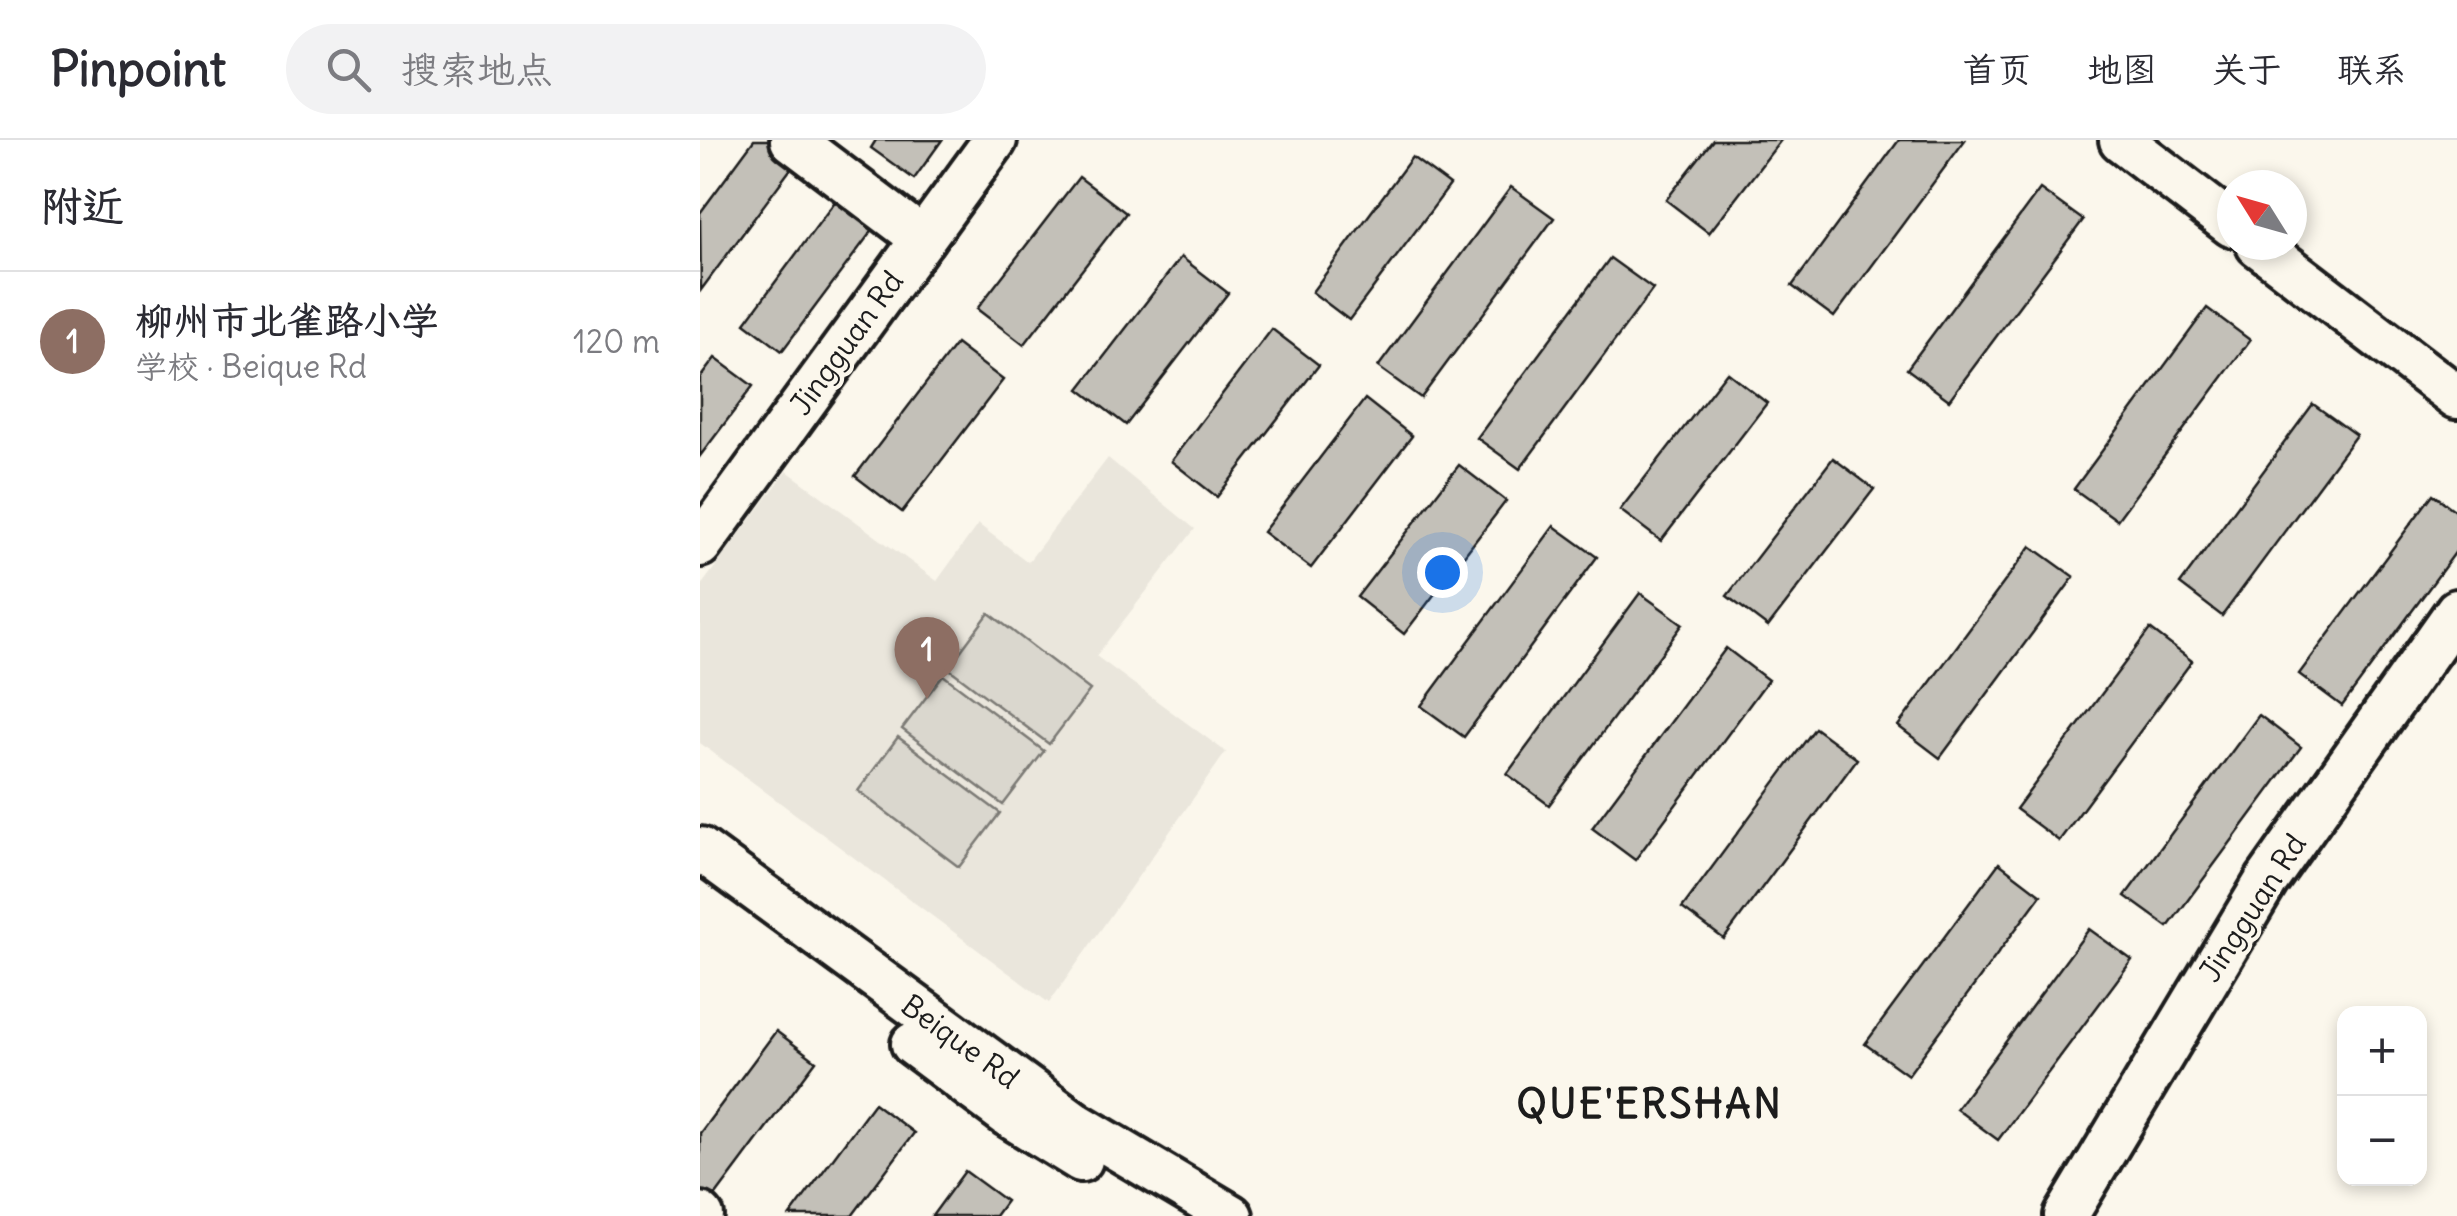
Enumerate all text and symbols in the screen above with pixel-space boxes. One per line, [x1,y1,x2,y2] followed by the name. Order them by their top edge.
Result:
[286,24,986,114] search box
[50,39,226,99] text: Pinpoint
[321,42,376,97] icon: search
[401,46,553,93] text: 搜索地点
[1962,47,2032,91] text: 首页
[2087,47,2157,91] text: 地图
[2212,47,2282,91] text: 关于
[2337,47,2407,91] text: 联系
[2217,170,2307,260] north arrow
[40,180,124,232] text: 附近
[781,263,911,422] street label: Jingguan Rd
[135,297,439,344] text: 柳州市北雀路小学
[66,321,79,362] text: 1
[573,321,660,362] text: 120 m
[135,346,367,387] text: 学校 · Beique Rd
[1417,547,1468,598] your location
[894,616,960,699] pin: 1
[2190,826,2314,989] street label: Jingguan Rd
[894,986,1027,1097] street label: Beique Rd
[2337,1006,2427,1186] map controls
[2337,1006,2427,1096] button: +
[1517,1079,1783,1129] district label: QUE'ERSHAN
[2337,1096,2427,1186] button: −

